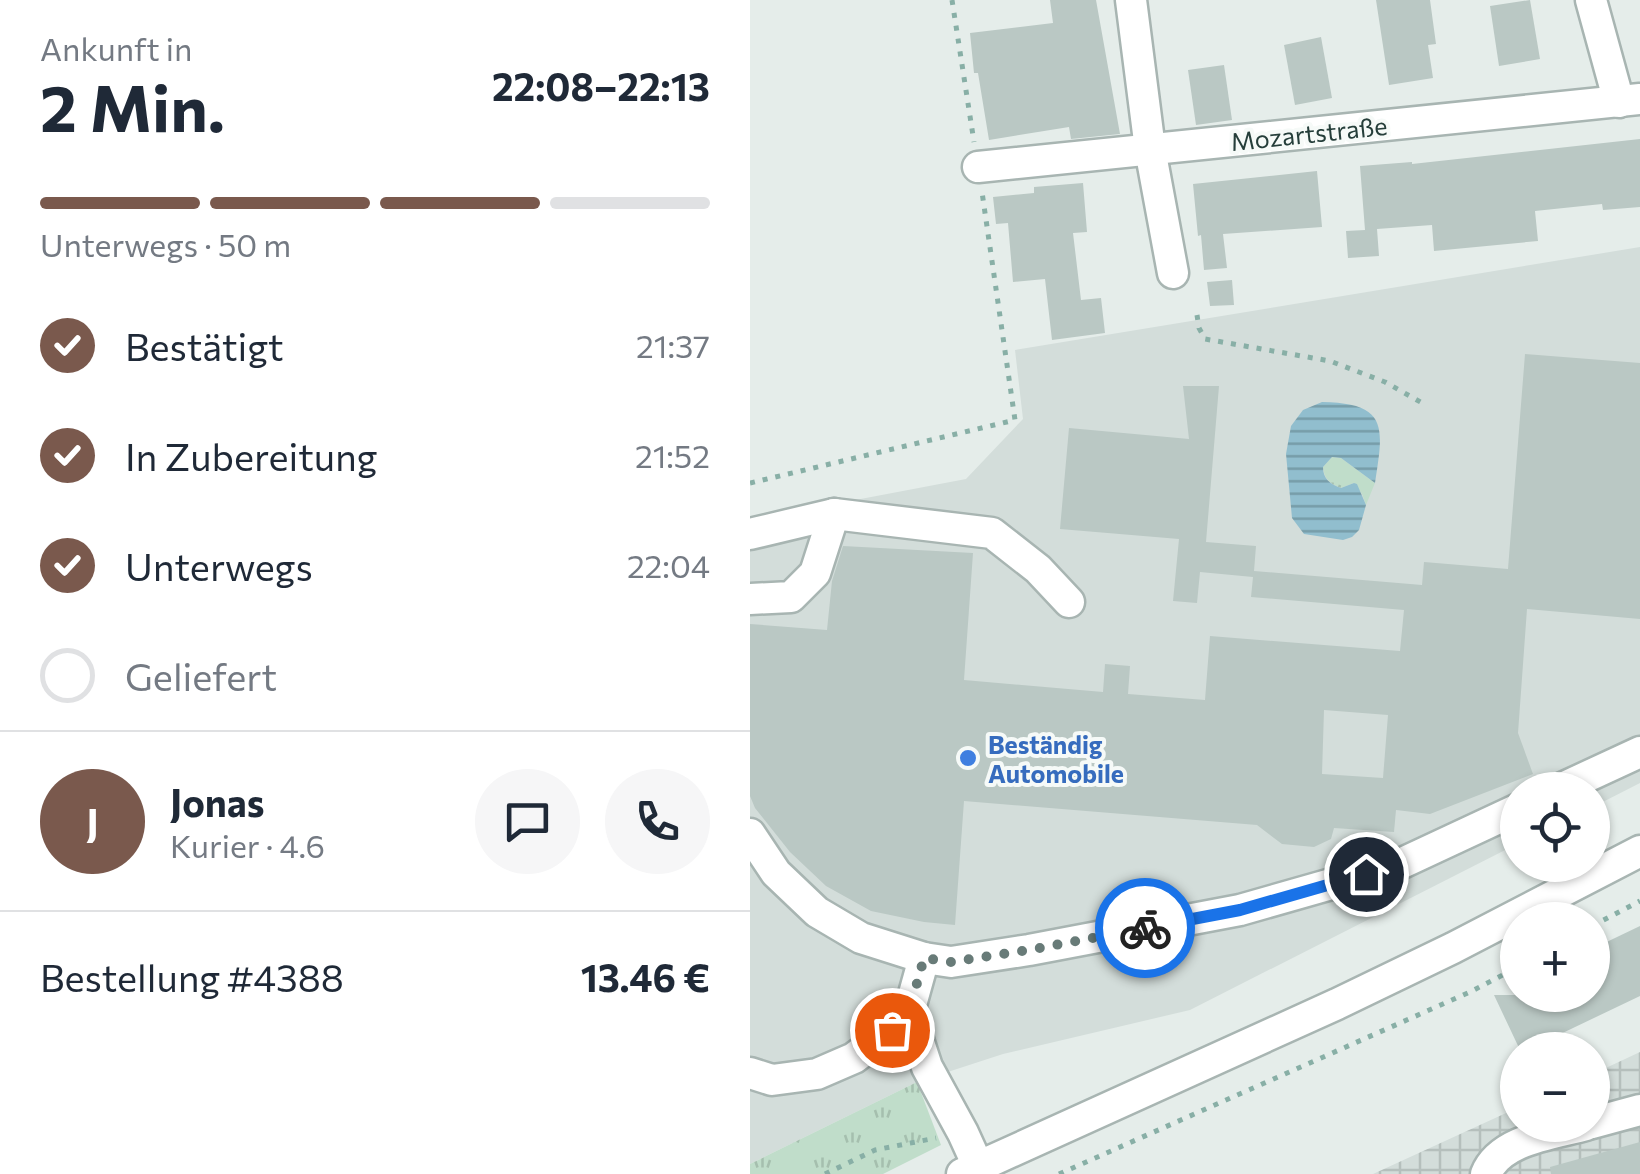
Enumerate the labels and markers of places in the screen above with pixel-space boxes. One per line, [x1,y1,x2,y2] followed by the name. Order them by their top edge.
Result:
[988,729,1124,788] place label: Beständig Automobile
[957,747,979,769] marker: Beständig Automobile
[1324,832,1409,917] pin
[850,988,935,1073] pin

